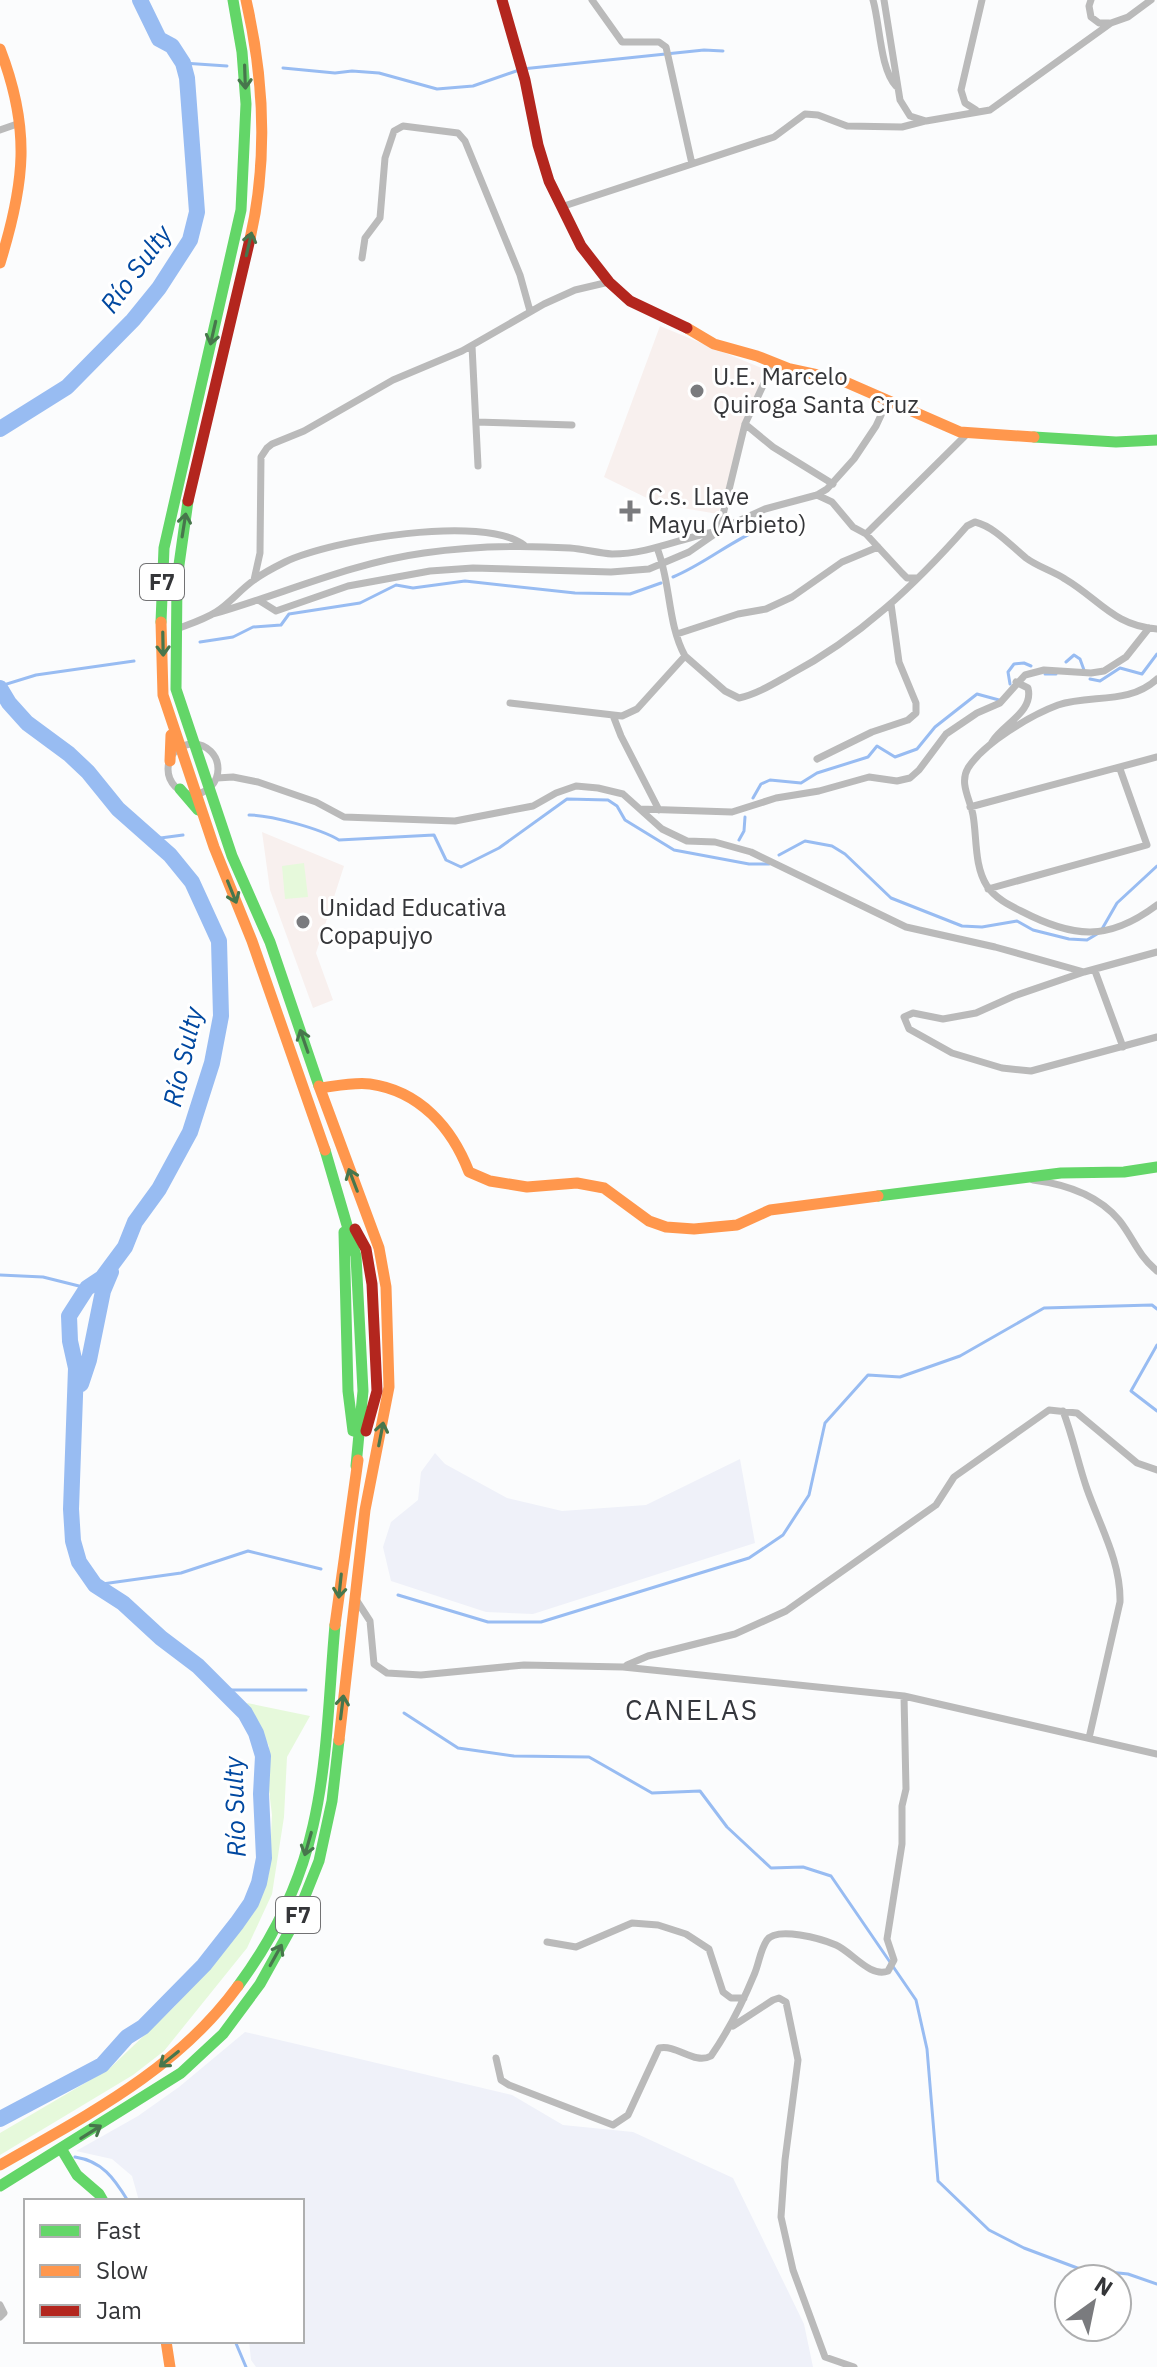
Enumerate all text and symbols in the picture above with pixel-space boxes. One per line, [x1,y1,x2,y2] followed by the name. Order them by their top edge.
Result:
[238,63,253,90] one-way arrow
[92,216,179,319] water label: Río Sulty
[242,232,257,258] one-way arrow
[205,320,220,346] one-way arrow
[713,360,919,420] place label: U.E. Marcelo Quiroga Santa Cruz
[688,382,706,400] marker: U.E. Marcelo Quiroga Santa Cruz
[648,480,807,540] place label: C.s. Llave Mayu (Arbieto)
[619,500,641,522] marker: C.s. Llave Mayu (Arbieto)
[177,513,192,538] one-way arrow
[140,564,184,600] road number: F7
[155,630,171,657] one-way arrow
[226,879,240,904] one-way arrow
[319,891,506,951] place label: Unidad Educativa Copapujyo
[294,913,312,931] marker: Unidad Educativa Copapujyo
[154,1002,210,1110] water label: Río Sulty
[296,1029,311,1054] one-way arrow
[345,1168,359,1193] one-way arrow
[374,1422,389,1447] one-way arrow
[333,1572,348,1599] one-way arrow
[625,1691,759,1728] district label: CANELAS
[335,1694,350,1721] one-way arrow
[215,1755,253,1858] water label: Río Sulty
[300,1830,315,1856] one-way arrow
[276,1897,320,1933] road number: F7
[268,1944,284,1967] one-way arrow
[159,2050,180,2068] one-way arrow
[79,2123,102,2139] one-way arrow
[24,2199,304,2343] legend
[96,2214,141,2246] text: Fast
[96,2254,148,2286] text: Slow
[1053,2263,1133,2343] north arrow
[1090,2269,1119,2302] text: N
[96,2294,142,2326] text: Jam

